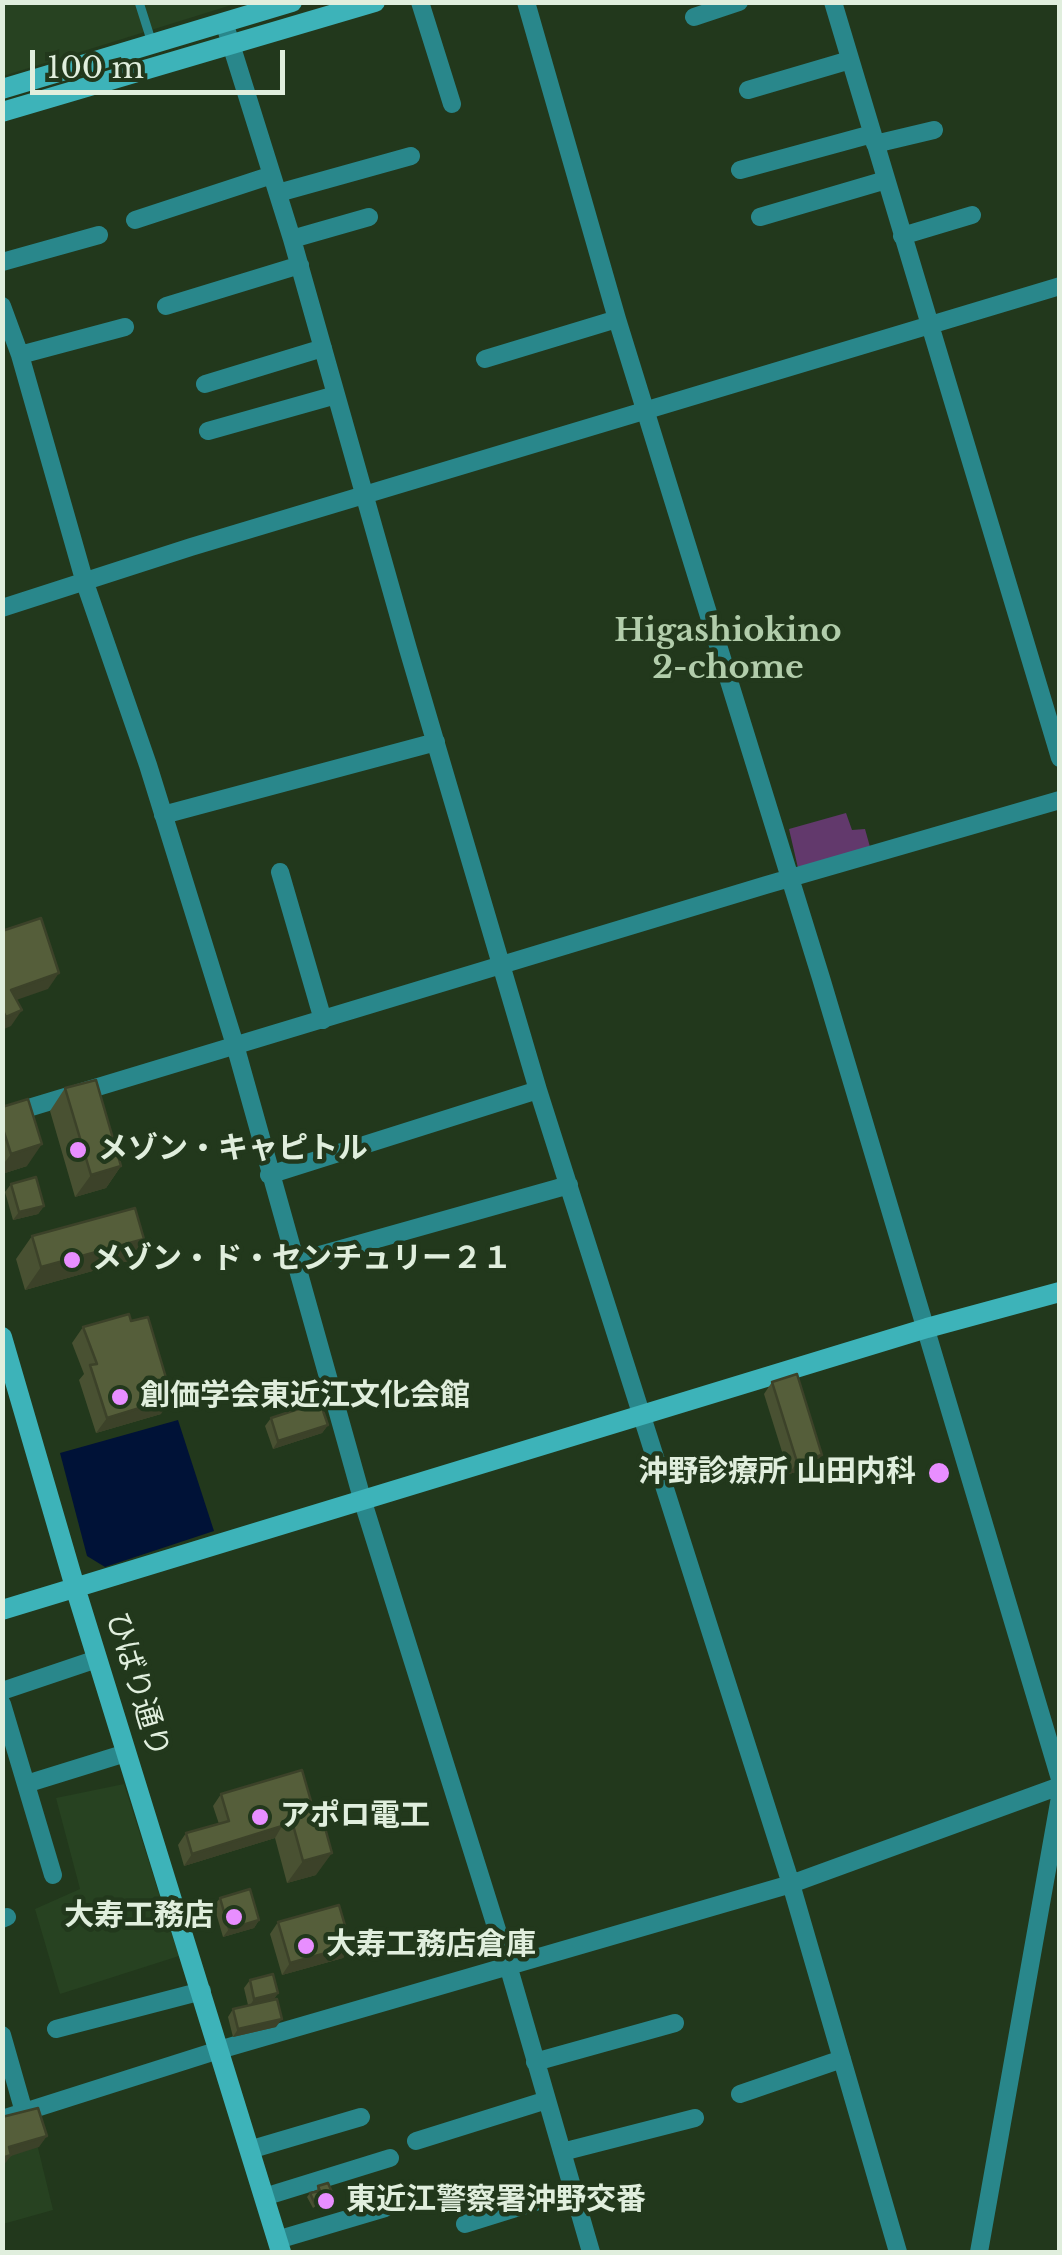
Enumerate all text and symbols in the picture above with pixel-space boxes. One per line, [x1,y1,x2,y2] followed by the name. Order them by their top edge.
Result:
[35,30,290,92] scale bar
[47,49,144,86] text: 100 m
[614,613,842,688] district label: Higashiokino 2-chome
[98,1132,368,1168] place label: メゾン・キャピトル
[67,1139,89,1161] marker: メゾン・キャピトル
[92,1242,512,1278] place label: メゾン・ド・センチュリー２１
[61,1249,83,1271] marker: メゾン・ド・センチュリー２１
[140,1379,470,1415] place label: 創価学会東近江文化会館
[109,1386,131,1408] marker: 創価学会東近江文化会館
[638,1455,916,1491] place label: 沖野診療所 山田内科
[926,1460,952,1486] marker: 沖野診療所 山田内科
[98,1608,176,1762] street label: ひばり通り
[280,1799,430,1835] place label: アポロ電工
[249,1806,271,1828] marker: アポロ電工
[64,1899,214,1935] place label: 大寿工務店
[223,1906,245,1928] marker: 大寿工務店
[326,1928,536,1964] place label: 大寿工務店倉庫
[295,1935,317,1957] marker: 大寿工務店倉庫
[346,2183,646,2219] place label: 東近江警察署沖野交番
[315,2190,337,2212] marker: 東近江警察署沖野交番

